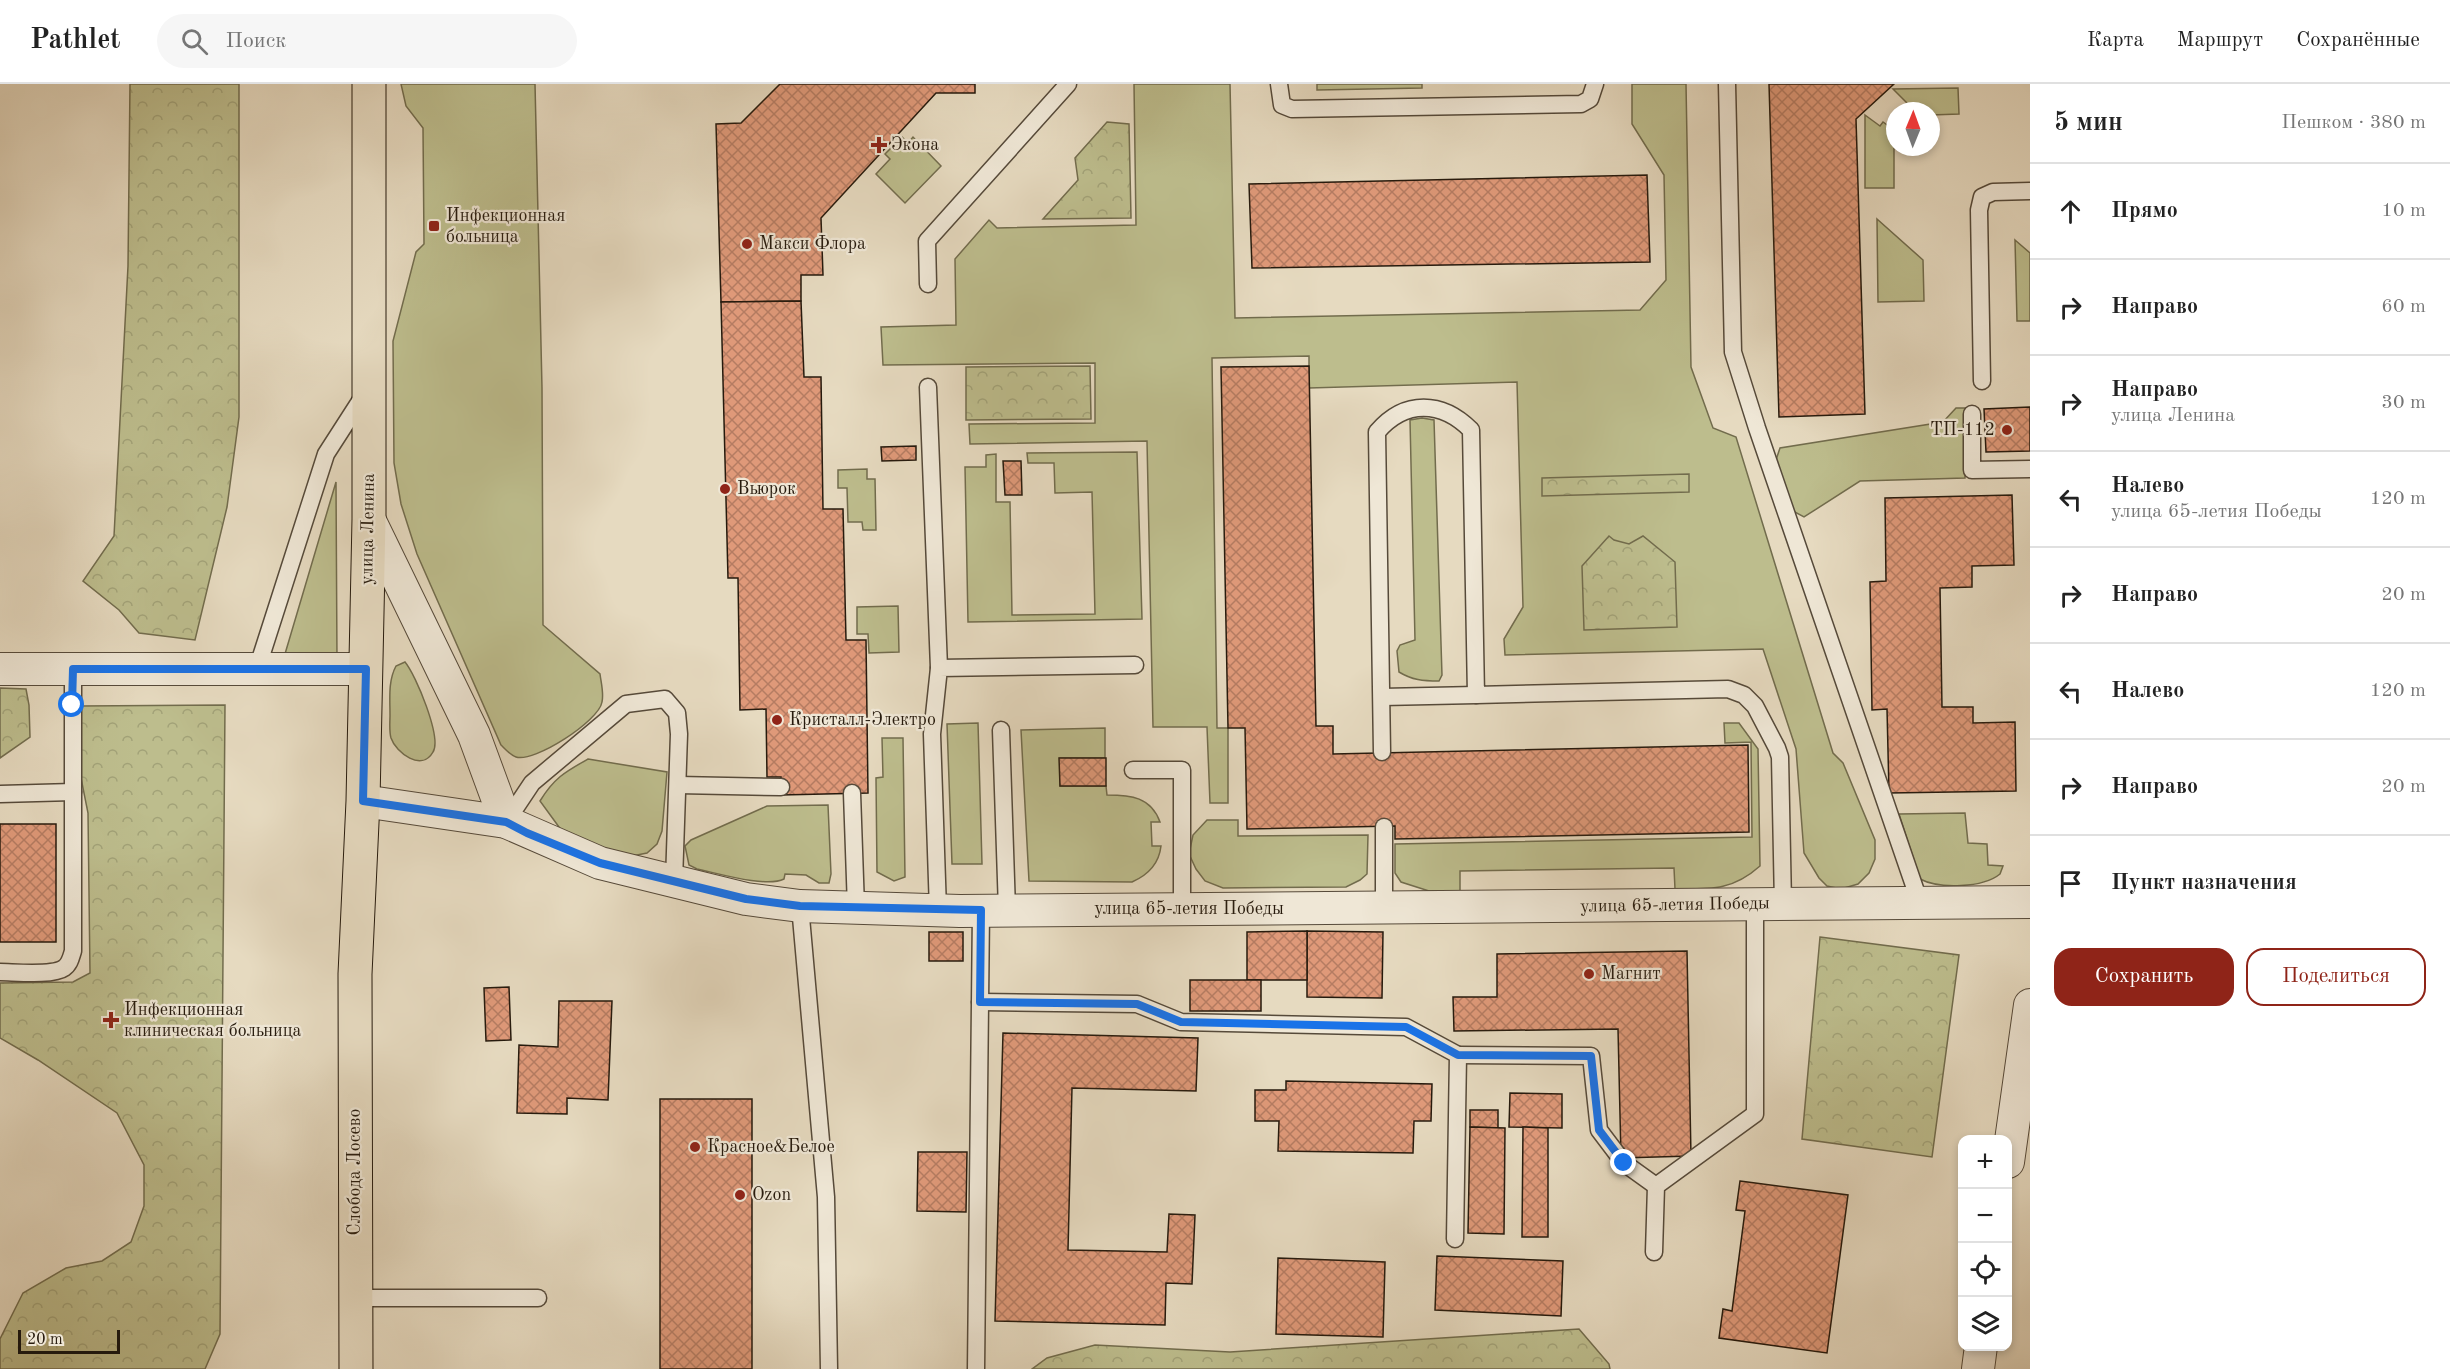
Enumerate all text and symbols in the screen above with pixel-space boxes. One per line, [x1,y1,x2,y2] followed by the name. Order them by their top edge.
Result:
[157,14,577,68] search box
[178,25,211,58] icon: search
[30,27,121,55] text: Pathlet
[226,30,286,52] text: Поиск
[2087,30,2144,51] text: Карта
[2177,30,2263,51] text: Маршрут
[2296,30,2420,51] text: Сохранённые
[1886,102,1940,156] north arrow
[2054,110,2123,136] text: 5 мин
[2281,113,2426,133] text: Пешком · 380 m
[891,136,939,154] place label: Экона
[872,138,886,152] marker: Экона
[2054,195,2087,228] icon: ahead
[2111,200,2178,222] text: Прямо
[2381,201,2426,221] text: 10 m
[446,207,565,246] place label: Инфекционная больница
[427,219,441,233] marker: Инфекционная больница
[759,235,866,253] place label: Макси Флора
[740,237,754,251] marker: Макси Флора
[2054,291,2087,324] icon: right
[2111,296,2198,318] text: Направо
[2381,297,2426,317] text: 60 m
[2111,379,2198,401] text: Направо
[2054,387,2087,420] icon: right
[2381,393,2426,413] text: 30 m
[2111,406,2235,426] text: улица Ленина
[1930,421,1995,439] place label: ТП-112
[2000,423,2014,437] marker: ТП-112
[358,473,378,585] street label: улица Ленина
[2111,475,2184,497] text: Налево
[737,480,796,498] place label: Вьюрок
[718,482,732,496] marker: Вьюрок
[2054,483,2087,516] icon: left
[2370,489,2426,509] text: 120 m
[2111,502,2322,522] text: улица 65-летия Победы
[2054,579,2087,612] icon: right
[2111,584,2198,606] text: Направо
[2381,585,2426,605] text: 20 m
[2054,675,2087,708] icon: left
[2111,680,2184,702] text: Налево
[2370,681,2426,701] text: 120 m
[58,691,84,717] route start
[789,711,936,729] place label: Кристалл-Электро
[770,713,784,727] marker: Кристалл-Электро
[2054,771,2087,804] icon: right
[2111,776,2198,798] text: Направо
[2381,777,2426,797] text: 20 m
[2054,867,2087,900] icon: arrive
[2111,872,2297,894] text: Пункт назначения
[1580,894,1770,916] street label: улица 65-летия Победы
[1094,900,1284,918] street label: улица 65-летия Победы
[2054,948,2234,1006] button: Сохранить
[2246,948,2426,1006] button: Поделиться
[1601,965,1661,983] place label: Магнит
[1582,967,1596,981] marker: Магнит
[124,1001,302,1040] place label: Инфекционная клиническая больница
[102,1011,120,1029] marker: Инфекционная клиническая больница
[346,1109,364,1235] street label: Слобода Лосево
[1958,1135,2012,1351] map controls
[1958,1135,2012,1189] button: +
[707,1138,835,1156] place label: Красное&Белое
[688,1140,702,1154] marker: Красное&Белое
[1610,1149,1636,1175] route end
[752,1186,791,1204] place label: Ozon
[733,1188,747,1202] marker: Ozon
[1958,1189,2012,1243] button: −
[1958,1243,2012,1297] button: locate
[1958,1297,2012,1351] button: layers
[18,1327,120,1354] scale bar
[27,1332,63,1348] text: 20 m

